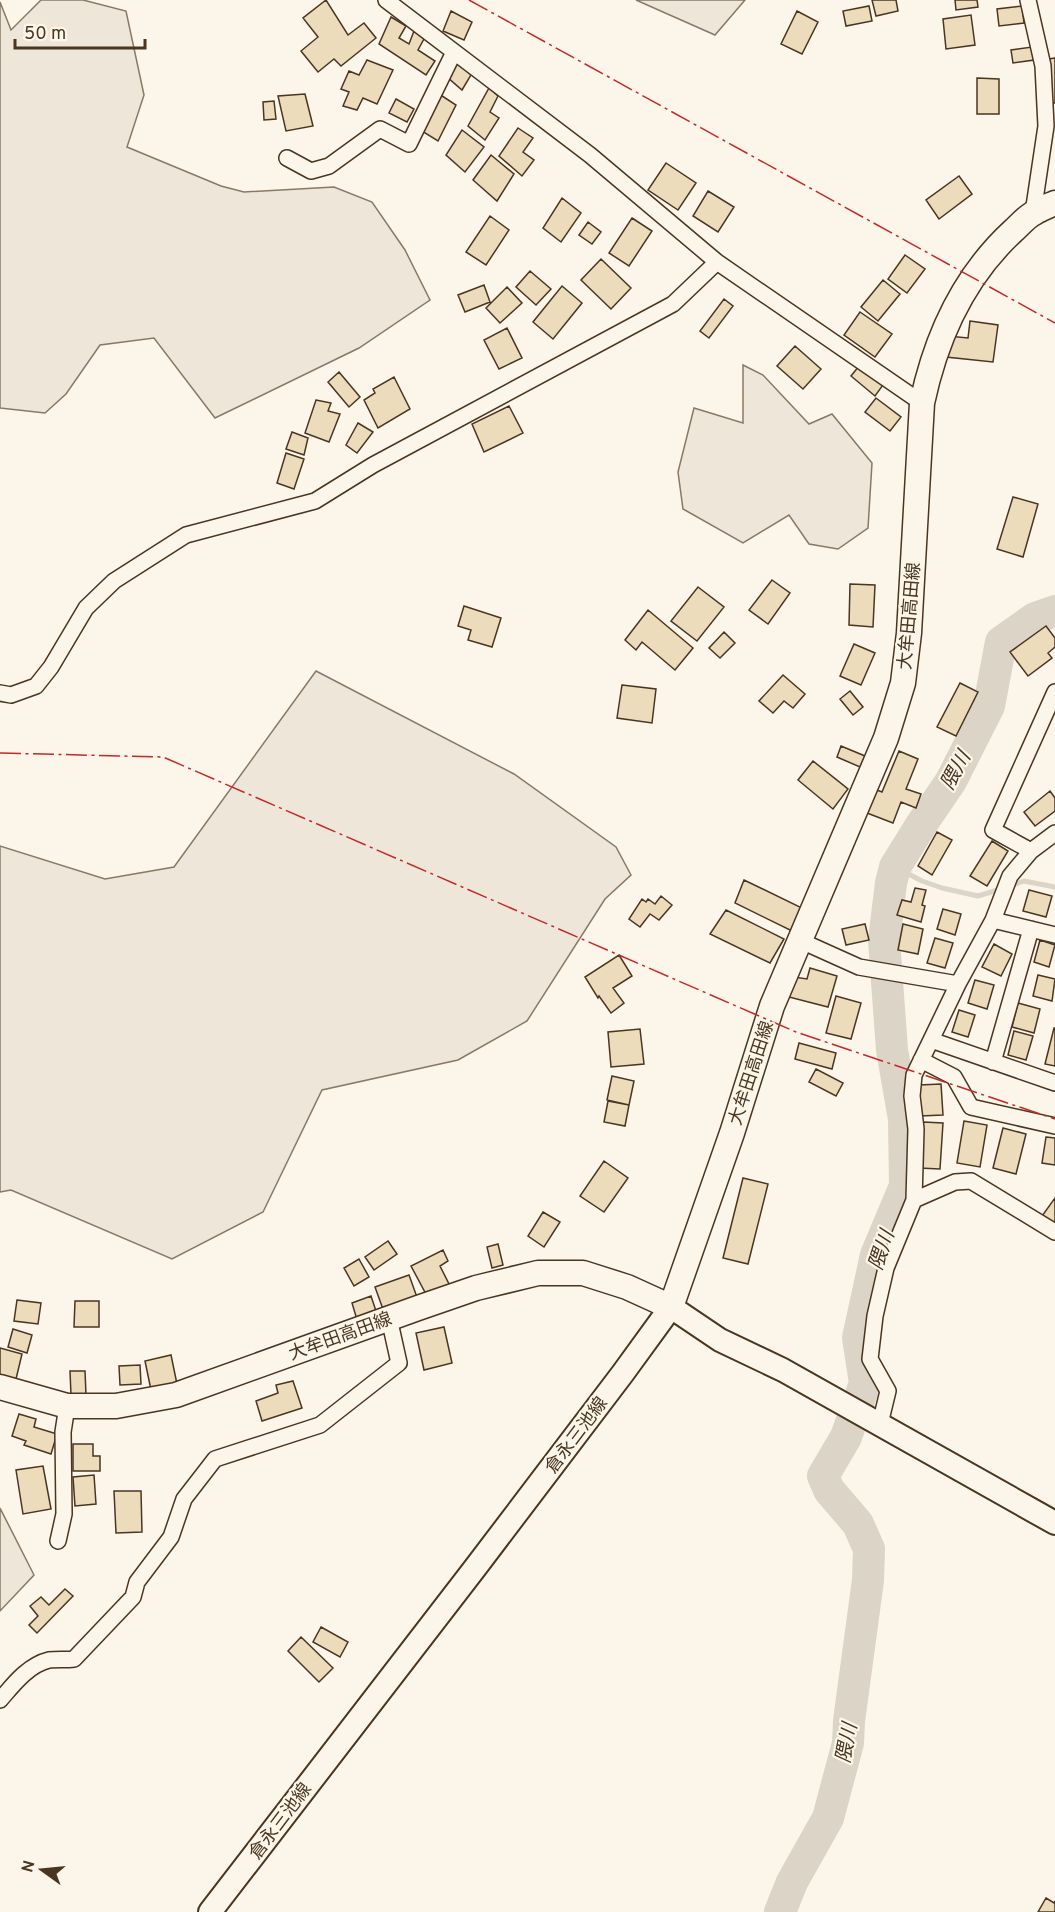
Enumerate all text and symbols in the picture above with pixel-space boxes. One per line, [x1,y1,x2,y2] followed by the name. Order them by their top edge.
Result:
[15,12,146,50] scale bar
[24,23,66,46] text: 50 m
[894,561,927,671] street label: 大牟田高田線
[936,745,979,795] water label: 隈川
[725,1019,780,1128] street label: 大牟田高田線
[864,1226,902,1274] water label: 隈川
[286,1308,395,1367] street label: 大牟田高田線
[541,1393,613,1479] street label: 倉永三池線
[831,1719,865,1765] water label: 隈川
[245,1779,317,1865] street label: 倉永三池線
[12,1840,72,1900] north arrow
[18,1858,41,1875] text: N

